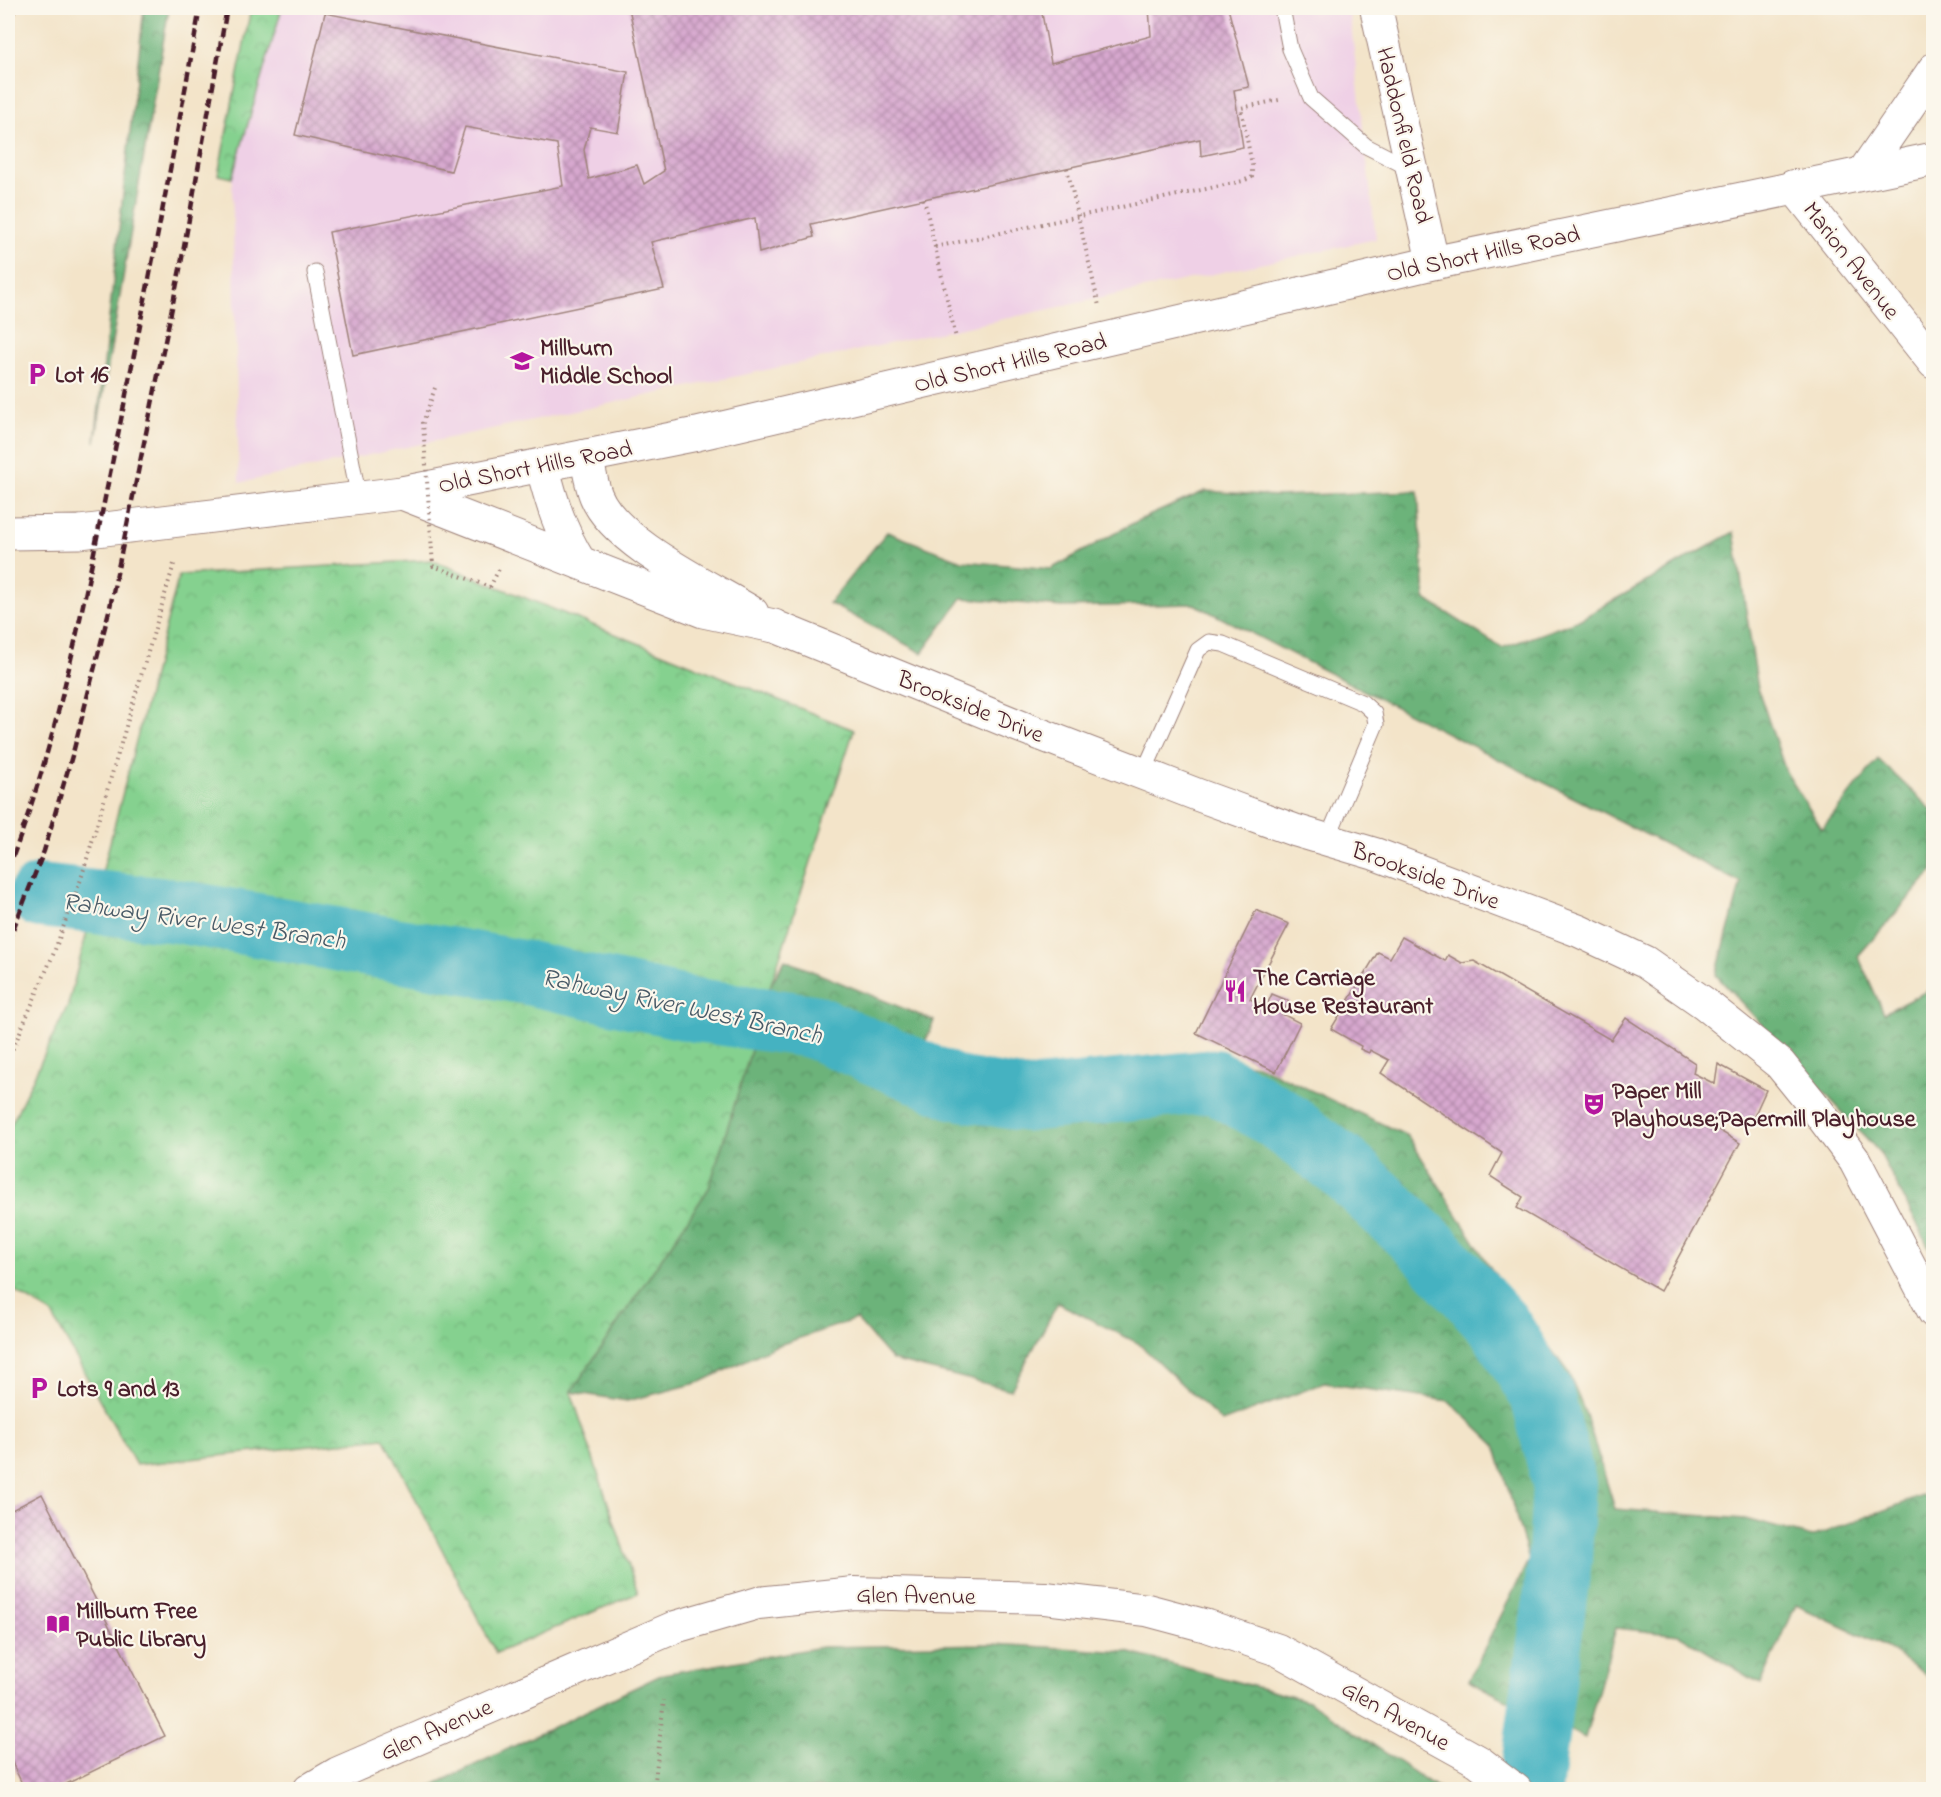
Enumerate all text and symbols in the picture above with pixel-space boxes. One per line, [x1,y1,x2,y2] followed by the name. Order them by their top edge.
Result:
[1365,44,1440,228] street label: Haddonfield Road
[1793,195,1907,328] street label: Marion Avenue
[1384,218,1584,293] street label: Old Short Hills Road
[911,325,1111,404] street label: Old Short Hills Road
[540,332,672,395] place label: Millburn Middle School
[509,348,535,374] school or university icon: Millburn Middle School
[55,359,109,394] place label: Lot 16
[24,361,50,387] parking icon: Lot 16
[436,432,636,504] street label: Old Short Hills Road
[891,663,1049,754] street label: Brookside Drive
[1345,834,1504,920] street label: Brookside Drive
[60,884,348,962] water label: Rahway River West Branch
[538,960,826,1056] water label: Rahway River West Branch
[1253,962,1434,1025] place label: The Carriage House Restaurant
[1222,978,1248,1004] restaurant icon: The Carriage House Restaurant
[1612,1075,1917,1139] place label: Paper Mill Playhouse;Papermill Playhouse
[1581,1091,1607,1117] theatre icon: Paper Mill Playhouse;Papermill Playhouse
[57,1373,180,1408] place label: Lots 9 and 13
[26,1375,52,1401] parking icon: Lots 9 and 13
[856,1579,976,1616] street label: Glen Avenue
[76,1595,206,1659] place label: Millburn Free Public Library
[45,1611,71,1637] library icon: Millburn Free Public Library
[1334,1673,1456,1762] street label: Glen Avenue
[375,1691,499,1772] street label: Glen Avenue

